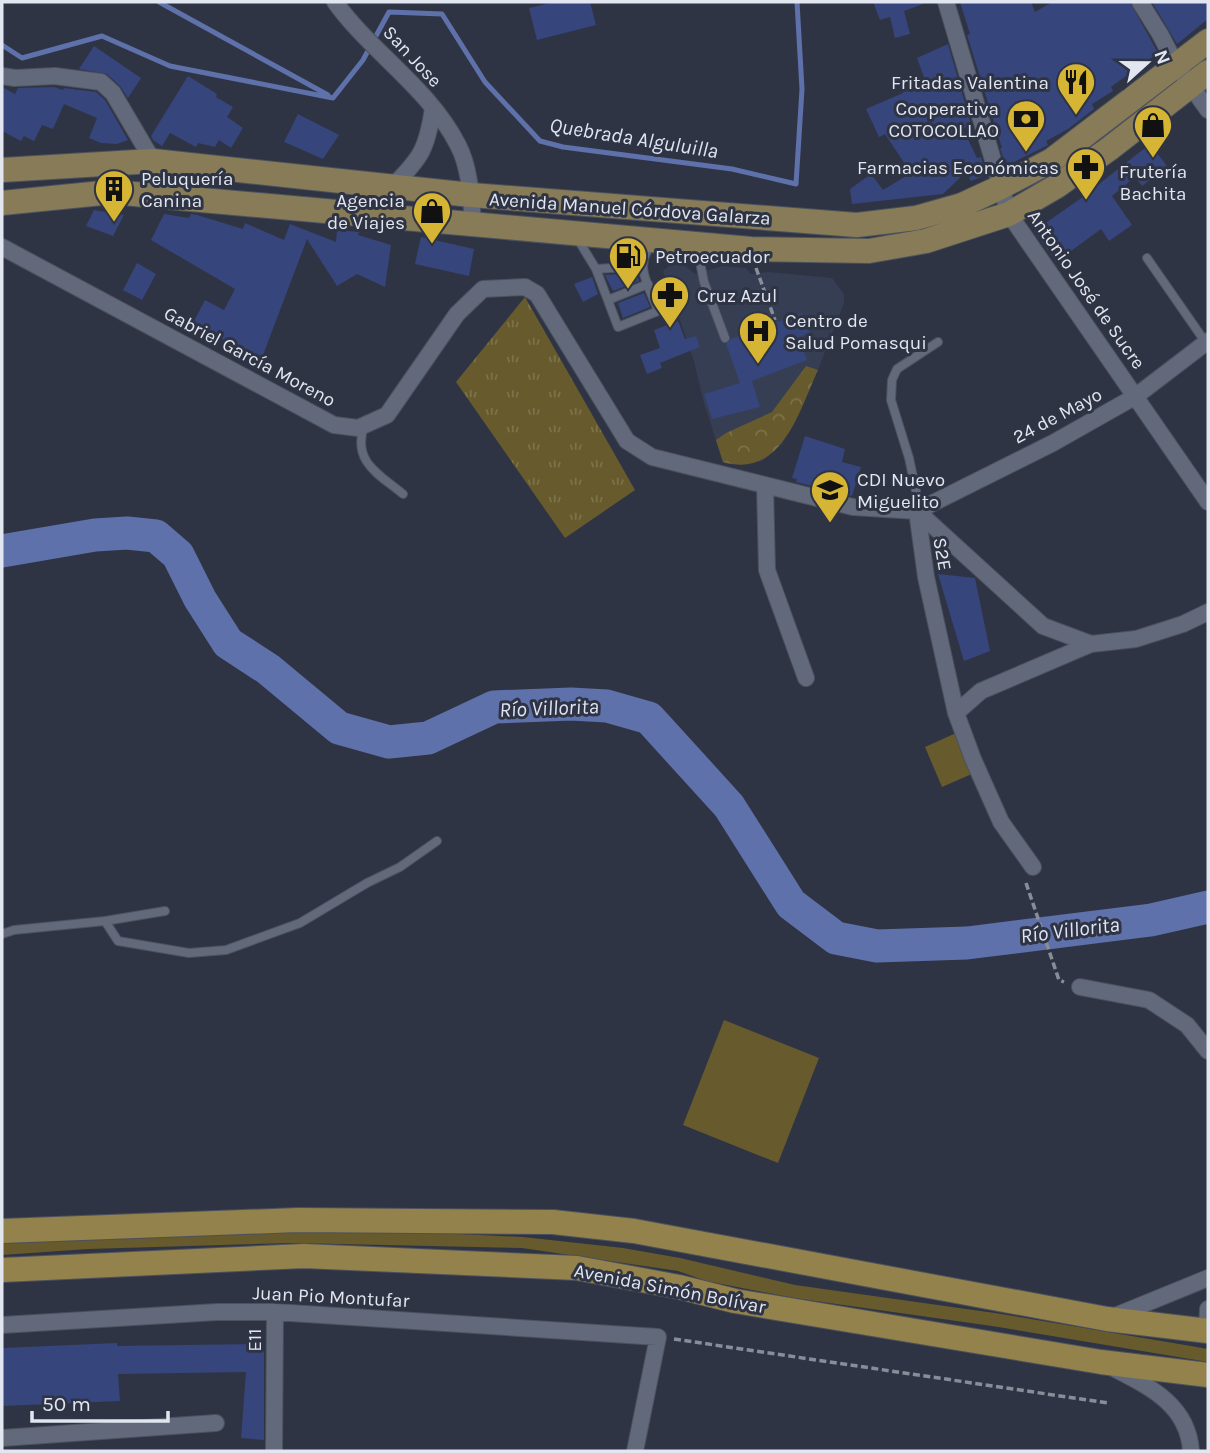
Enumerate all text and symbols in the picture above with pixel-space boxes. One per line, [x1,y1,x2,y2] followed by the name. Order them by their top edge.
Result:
[378,21,446,92] street label: San Jose
[1112,28,1182,98] north arrow
[1149,47,1175,68] text: N
[1055,61,1097,116] restaurant icon: Fritadas Valentina
[891,72,1049,94] place label: Fritadas Valentina
[888,98,999,142] place label: Cooperativa COTOCOLLAO
[1005,98,1047,153] bank icon: Cooperativa COTOCOLLAO
[1132,104,1174,159] shop icon: Frutería Bachita
[548,113,720,163] water label: Quebrada Alguluilla
[1065,146,1107,201] pharmacy icon: Farmacias Económicas
[857,157,1059,179] place label: Farmacias Económicas
[1119,161,1187,205] place label: Frutería Bachita
[93,168,135,223] building icon: Peluquería Canina
[141,168,233,212] place label: Peluquería Canina
[488,188,771,230] street label: Avenida Manuel Córdova Galarza
[327,190,405,234] place label: Agencia de Viajes
[411,190,453,245] shop icon: Agencia de Viajes
[1023,206,1149,373] street label: Antonio José de Sucre
[607,235,649,290] fuel station icon: Petroecuador
[655,246,770,268] place label: Petroecuador
[649,274,691,329] pharmacy icon: Cruz Azul
[697,285,777,307] place label: Cruz Azul
[160,302,339,411] street label: Gabriel García Moreno
[737,310,779,365] hospital icon: Centro de Salud Pomasqui
[785,310,927,354] place label: Centro de Salud Pomasqui
[1009,383,1106,448] street label: 24 de Mayo
[809,469,851,524] school or university icon: CDI Nuevo Miguelito
[857,469,945,513] place label: CDI Nuevo Miguelito
[928,536,956,572] street label: S2E
[499,694,599,722] water label: Río Villorita
[1019,912,1121,948] water label: Río Villorita
[572,1260,767,1318] street label: Avenida Simón Bolívar
[252,1282,410,1312] street label: Juan Pio Montufar
[244,1328,266,1352] street label: E11
[32,1380,168,1424] scale bar
[42,1392,91,1416] text: 50 m

